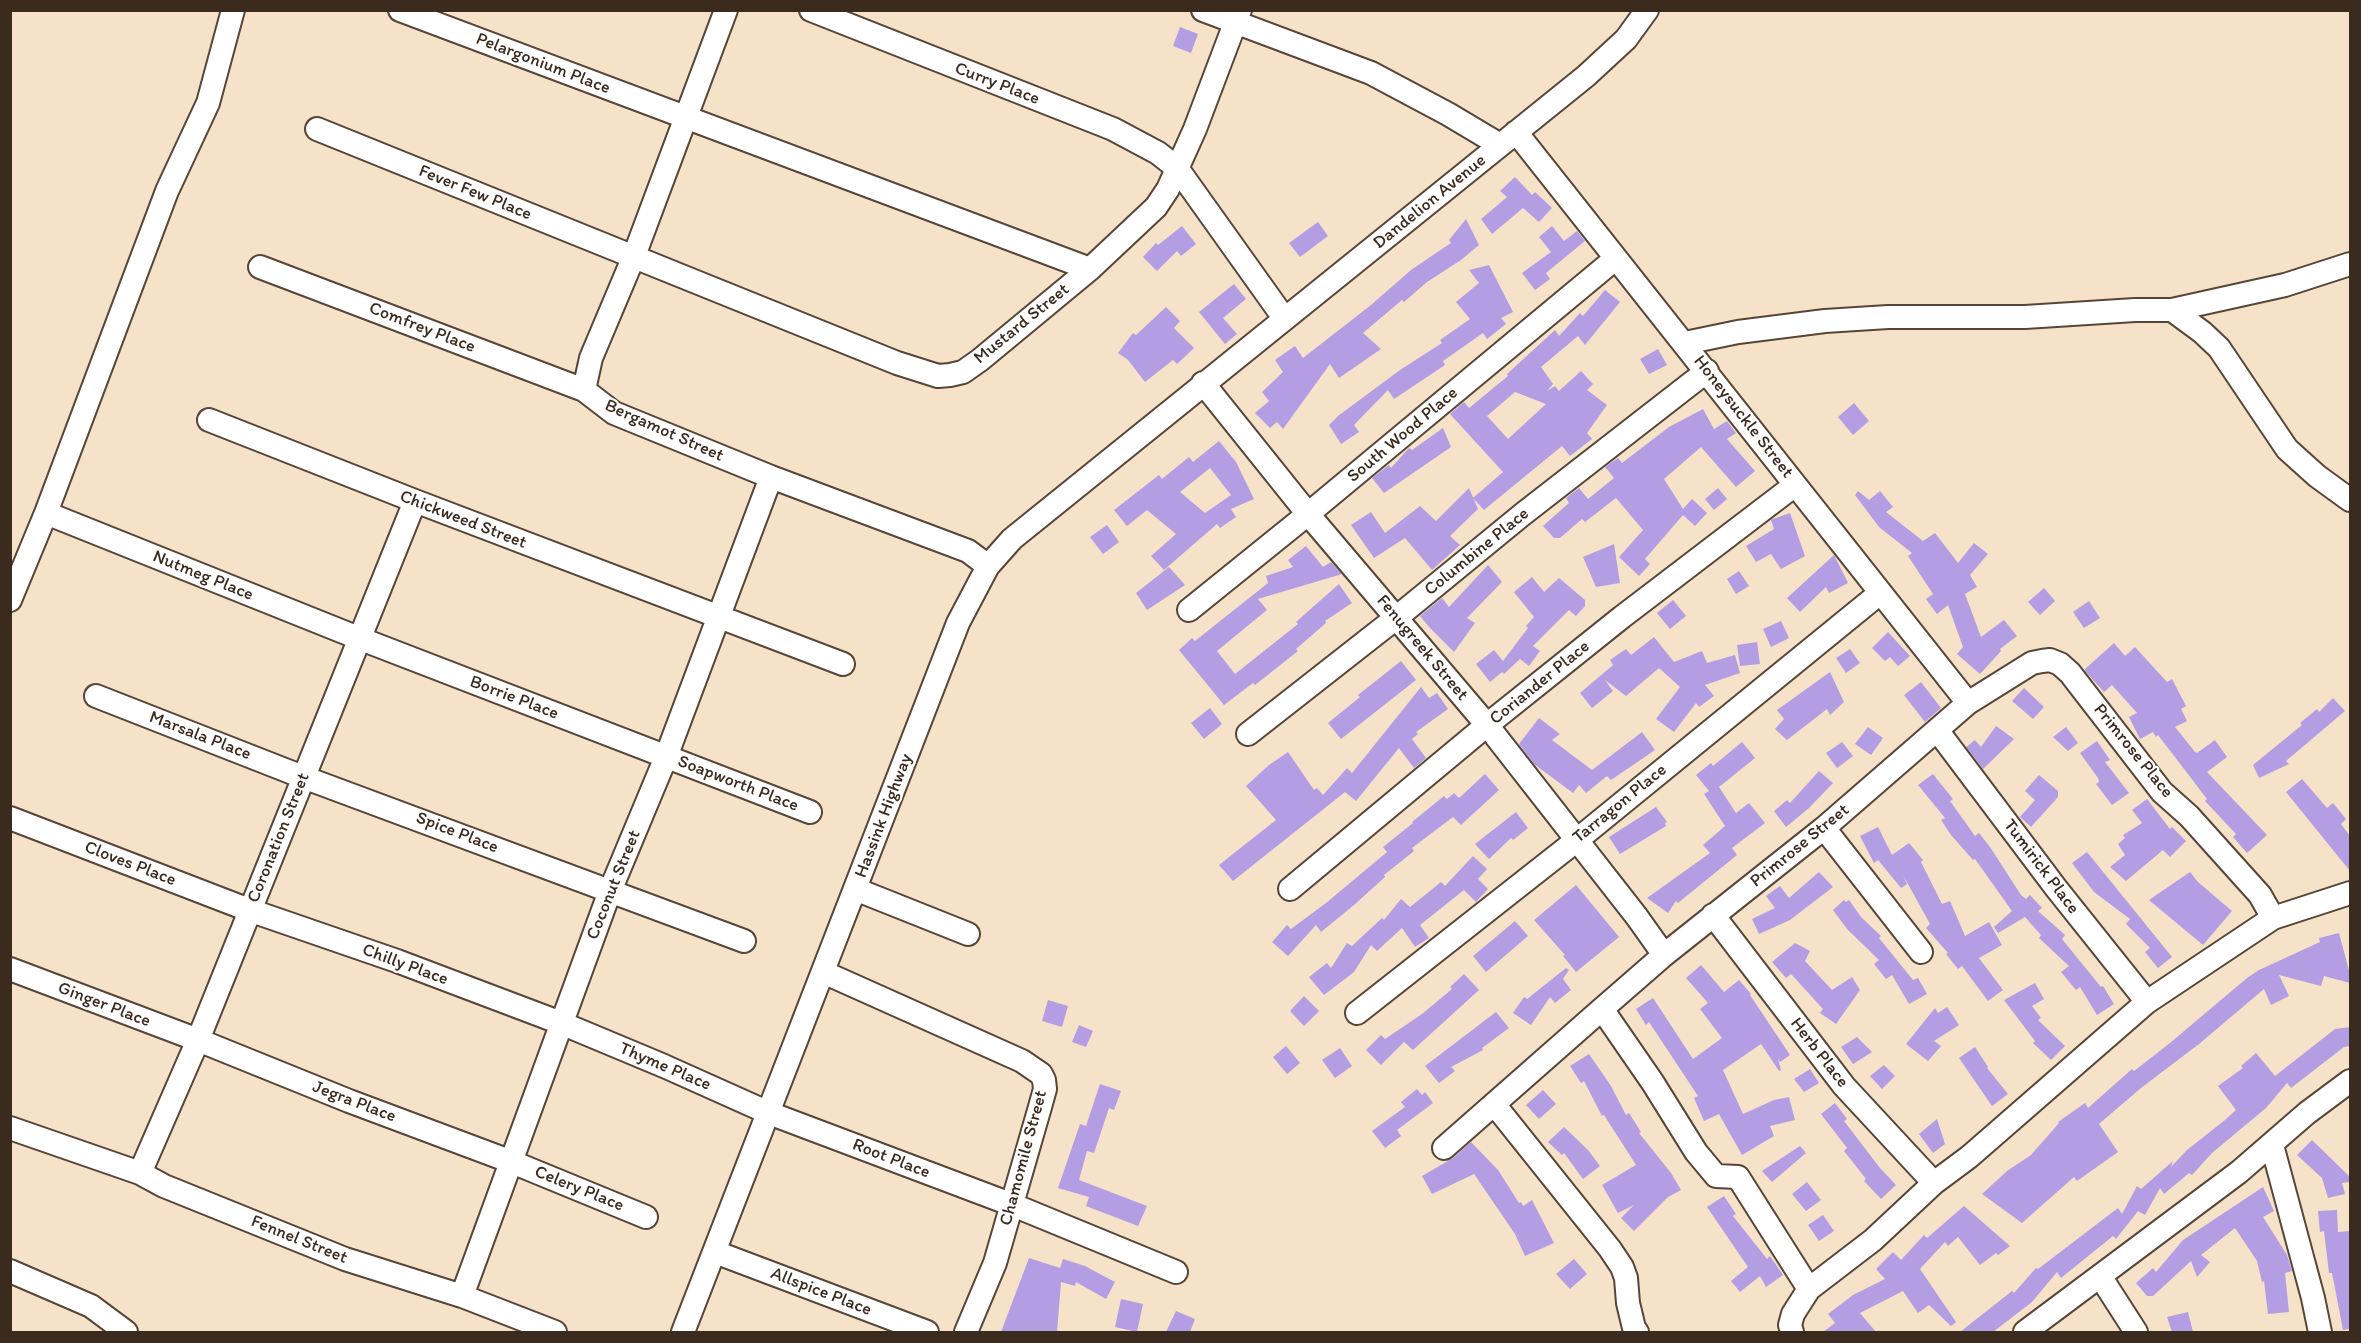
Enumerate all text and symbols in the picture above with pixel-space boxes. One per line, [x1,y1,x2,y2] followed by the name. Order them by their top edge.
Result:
[473,28,613,100] street label: Pelargonium Place
[951,58,1043,110] street label: Curry Place
[1369,150,1491,254] street label: Dandelion Avenue
[415,161,535,225] street label: Fever Few Place
[970,279,1074,369] street label: Mustard Street
[366,298,478,358] street label: Comfrey Place
[1688,351,1798,483] street label: Honeysuckle Street
[1343,382,1463,488] street label: South Wood Place
[601,395,727,467] street label: Bergamot Street
[397,486,529,554] street label: Chickweed Street
[1420,503,1534,601] street label: Columbine Place
[149,546,257,606] street label: Nutmeg Place
[1371,591,1473,705] street label: Fenugreek Street
[1486,636,1594,730] street label: Coriander Place
[466,671,562,725] street label: Borrie Place
[2088,700,2178,802] street label: Primrose Place
[146,707,254,765] street label: Marsala Place
[674,751,802,817] street label: Soapworth Place
[850,751,918,881] street label: Hassink Highway
[1569,760,1671,848] street label: Tarragon Place
[243,770,315,906] street label: Coronation Street
[1746,799,1854,893] street label: Primrose Street
[413,807,501,859] street label: Spice Place
[1998,815,2084,919] street label: Tumirick Place
[582,827,646,943] street label: Coconut Street
[81,837,179,891] street label: Cloves Place
[359,939,451,991] street label: Chilly Place
[55,977,153,1033] street label: Ginger Place
[1785,1014,1853,1092] street label: Herb Place
[616,1038,714,1096] street label: Thyme Place
[309,1076,399,1128] street label: Jegra Place
[996,1088,1052,1228] street label: Chamomile Street
[849,1134,933,1184] street label: Root Place
[531,1161,627,1217] street label: Celery Place
[248,1211,350,1269] street label: Fennel Street
[768,1263,874,1321] street label: Allspice Place

